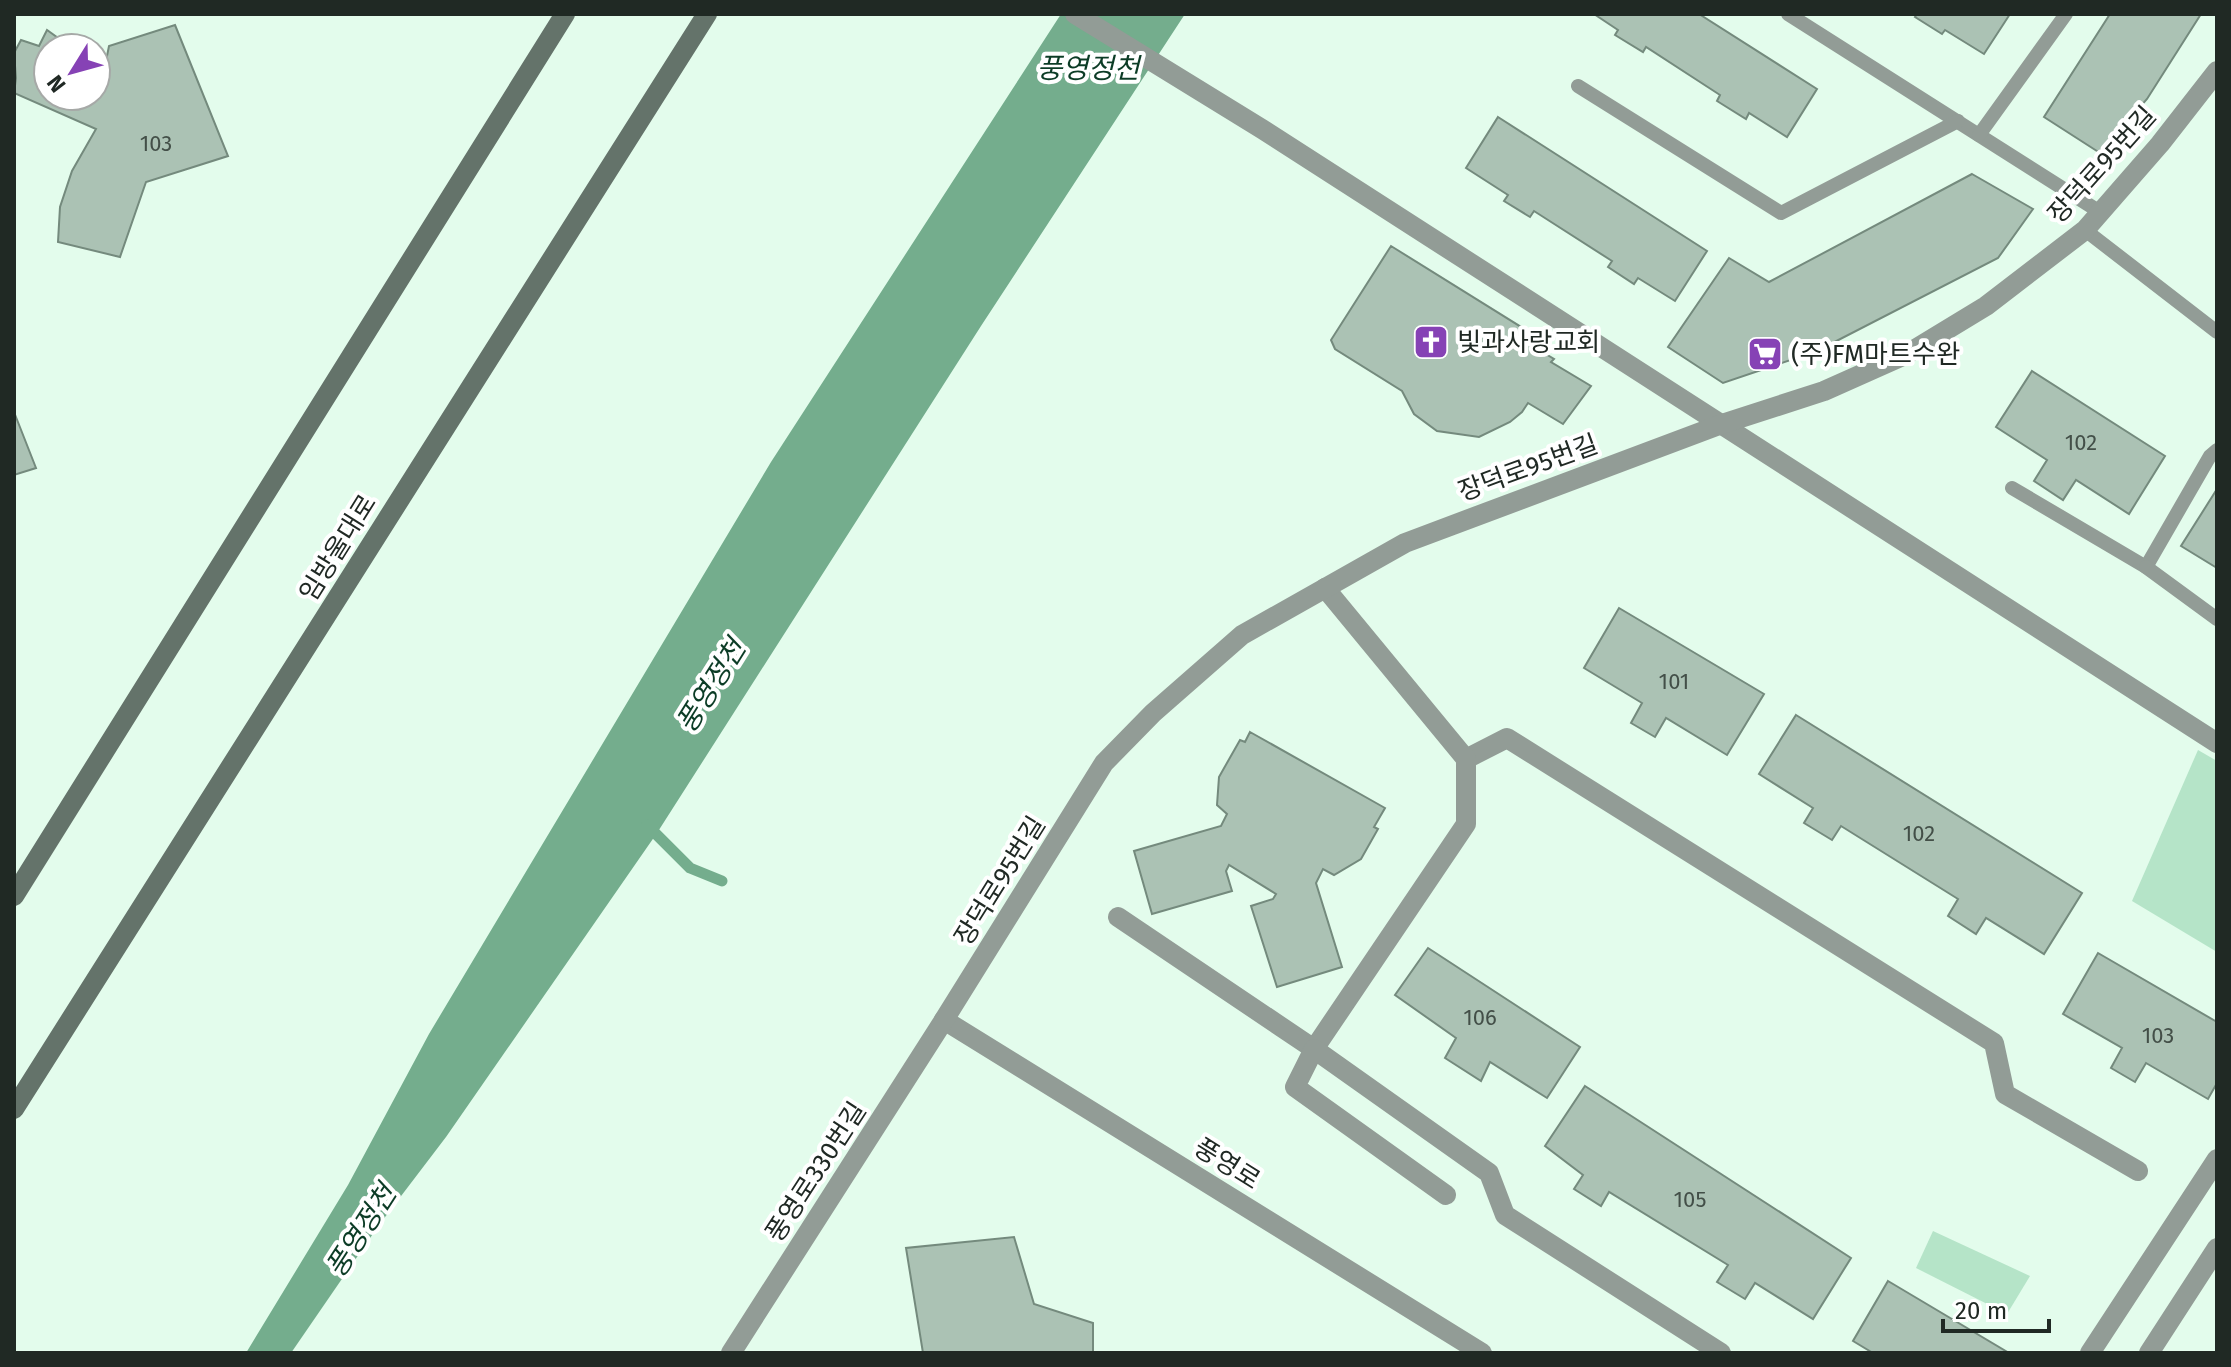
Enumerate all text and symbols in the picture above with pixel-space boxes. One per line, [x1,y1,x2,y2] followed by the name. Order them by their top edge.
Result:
[32,32,112,112] north arrow
[1036,52,1143,85] water label: 풍영정천
[41,70,72,98] text: N
[2042,100,2162,230] street label: 장덕로95번길
[140,130,172,157] house number: 103
[1412,323,1450,361] church icon: 빛과사랑교회
[1457,327,1601,358] place label: 빛과사랑교회
[1746,335,1784,373] supermarket icon: (주)FM마트수완
[1791,339,1960,370] place label: (주)FM마트수완
[1454,428,1602,508] street label: 장덕로95번길
[2065,429,2097,456] house number: 102
[293,489,383,607] street label: 임방울대로
[670,631,754,738] water label: 풍영정천
[1659,668,1689,695] house number: 101
[948,811,1052,951] street label: 장덕로95번길
[1903,820,1935,847] house number: 102
[1463,1004,1497,1031] house number: 106
[2142,1022,2174,1049] house number: 103
[759,1096,873,1248] street label: 풍영로330번길
[1188,1132,1266,1196] street label: 풍영로
[319,1176,405,1283] water label: 풍영정천
[1674,1186,1706,1213] house number: 105
[1943,1283,2049,1333] scale bar
[1955,1297,2007,1325] text: 20 m

